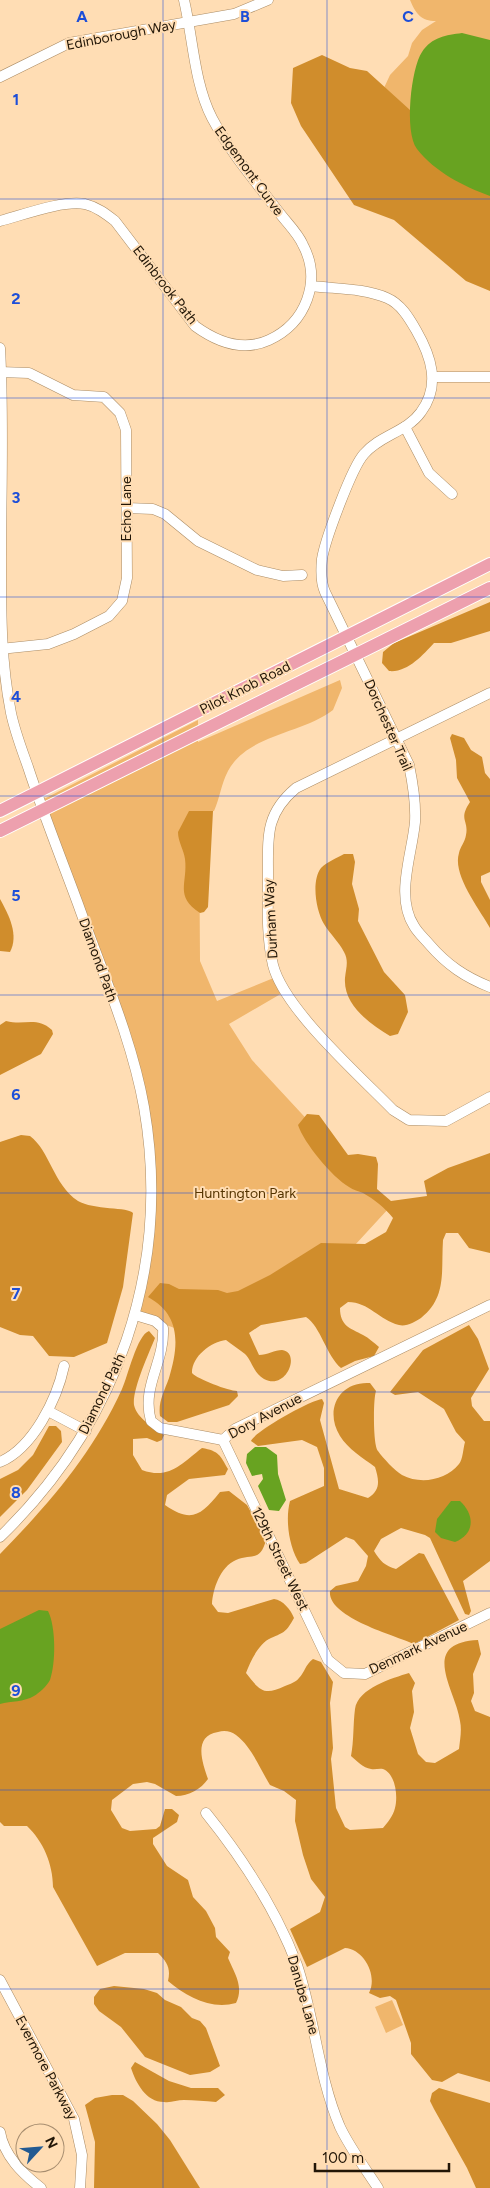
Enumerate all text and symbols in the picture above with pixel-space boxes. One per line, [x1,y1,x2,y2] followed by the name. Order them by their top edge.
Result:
[76,7,88,26] text: A
[240,7,250,26] text: B
[402,7,414,26] text: C
[65,16,178,54] street label: Edinborough Way
[13,90,19,109] text: 1
[211,123,287,219] street label: Edgemont Curve
[129,242,201,328] street label: Edinbrook Path
[11,289,21,308] text: 2
[118,476,135,542] street label: Echo Lane
[12,488,21,507] text: 3
[197,658,293,718] street label: Pilot Knob Road
[360,677,416,773] street label: Dorchester Trail
[11,687,21,706] text: 4
[260,878,282,959] street label: Durham Way
[11,886,21,905] text: 5
[75,916,121,1004] street label: Diamond Path
[11,1085,21,1104] text: 6
[194,1185,296,1202] park label: Huntington Park
[12,1284,21,1303] text: 7
[75,1351,129,1437] street label: Diamond Path
[225,1389,305,1442] street label: Dory Avenue
[11,1483,21,1502] text: 8
[248,1504,312,1614] street label: 129th Street West
[366,1618,470,1678] street label: Denmark Avenue
[11,1681,21,1700] text: 9
[284,1953,323,2037] street label: Danube Lane
[11,2013,81,2124] street label: Evermore Parkway
[15,2123,65,2173] north arrow
[41,2134,61,2151] text: N
[315,2140,449,2172] scale bar
[322,2149,364,2167] text: 100 m

